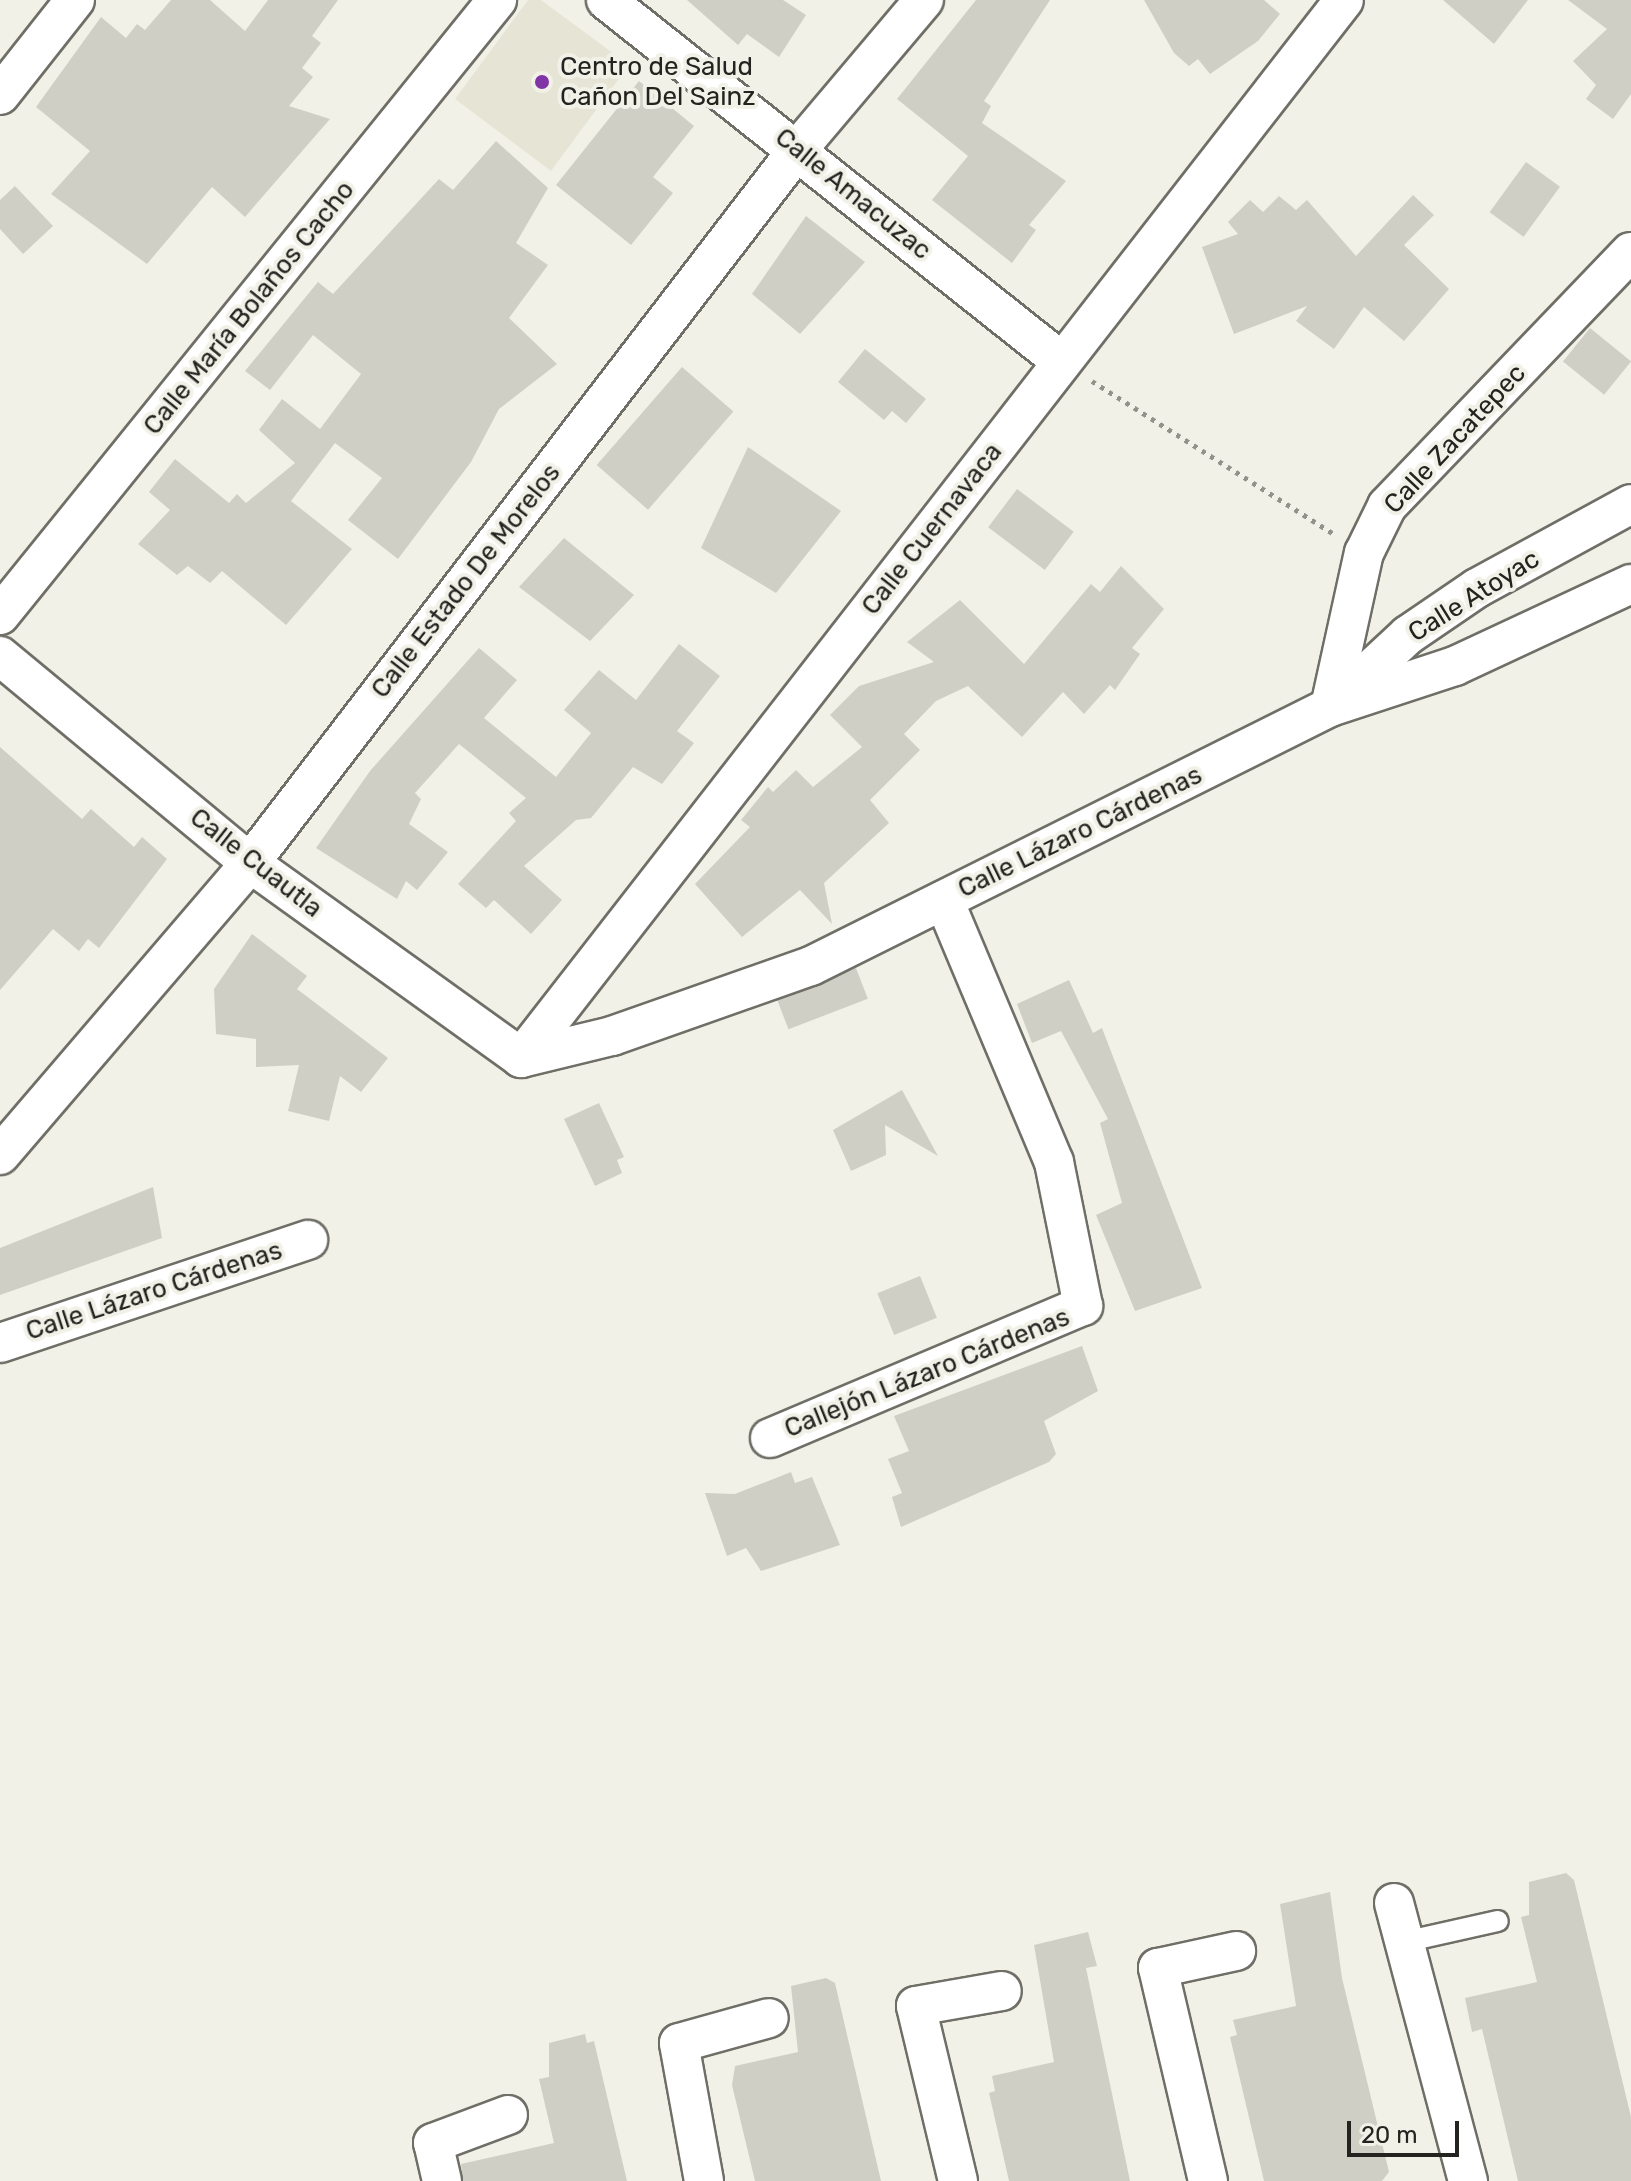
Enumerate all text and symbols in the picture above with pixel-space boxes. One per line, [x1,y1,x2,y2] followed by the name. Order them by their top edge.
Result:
[560,51,755,112] place label: Centro de Salud Cañon Del Sainz
[531,71,553,93] marker: Centro de Salud Cañon Del Sainz
[769,121,937,267] street label: Calle Amacuzac
[137,175,361,441] street label: Calle María Bolaños Cacho
[1378,358,1532,520] street label: Calle Zacatepec
[855,437,1009,621] street label: Calle Cuernavaca
[365,458,567,704] street label: Calle Estado De Morelos
[1403,543,1545,649] street label: Calle Atoyac
[953,759,1207,905] street label: Calle Lázaro Cárdenas
[184,802,328,924] street label: Calle Cuautla
[22,1235,286,1347] street label: Calle Lázaro Cárdenas
[780,1301,1074,1445] street label: Callejón Lázaro Cárdenas
[1351,2105,1463,2155] scale bar
[1361,2121,1418,2149] text: 20 m

